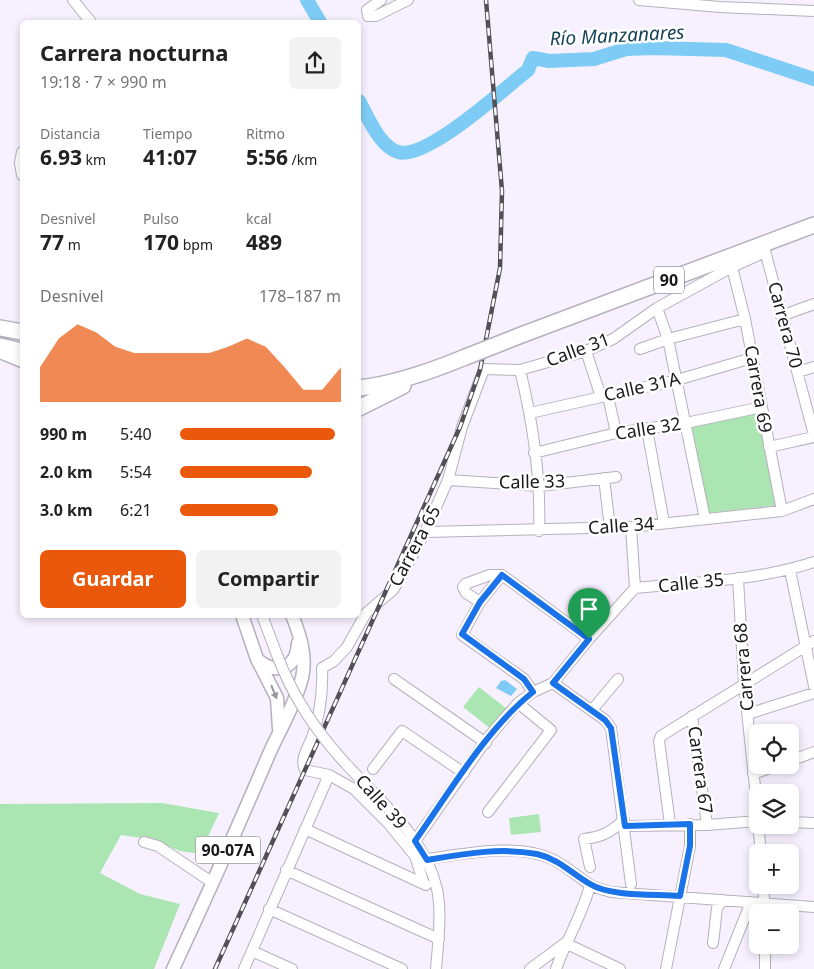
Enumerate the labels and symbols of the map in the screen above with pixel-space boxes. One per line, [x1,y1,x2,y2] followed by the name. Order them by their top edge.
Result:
[549,18,685,52] water label: Río Manzanares
[654,266,684,294] road number: 90
[763,279,809,371] street label: Carrera 70
[542,326,613,372] street label: Calle 31
[739,343,778,435] street label: Carrera 69
[601,365,683,406] street label: Calle 31A
[613,411,682,445] street label: Calle 32
[499,468,565,494] street label: Calle 33
[383,501,446,590] street label: Carrera 65
[587,511,655,539] street label: Calle 34
[657,567,725,597] street label: Calle 35
[568,588,610,639] pin
[727,622,759,712] street label: Carrera 68
[270,685,278,700] one-way arrow
[683,724,719,815] street label: Carrera 67
[351,769,413,834] street label: Calle 39
[196,836,260,864] road number: 90-07A

